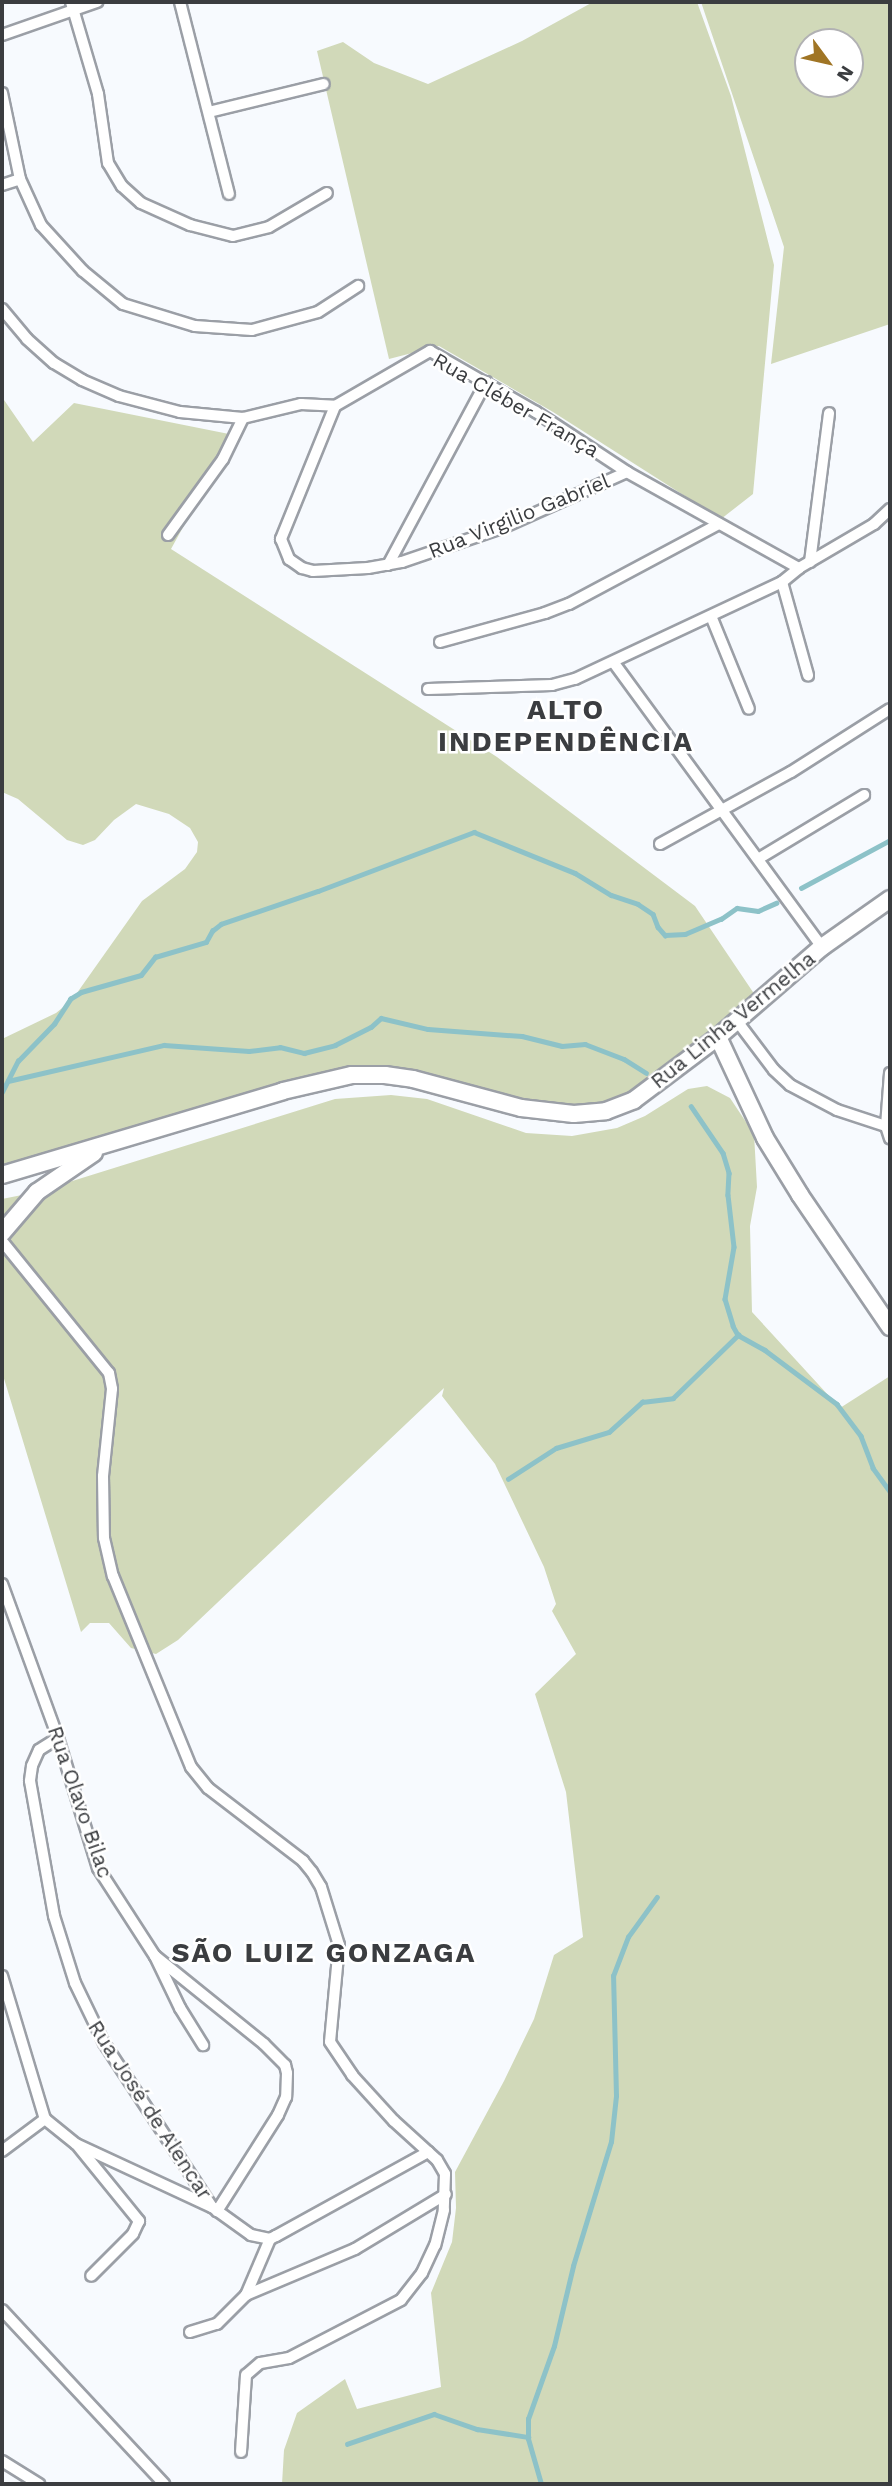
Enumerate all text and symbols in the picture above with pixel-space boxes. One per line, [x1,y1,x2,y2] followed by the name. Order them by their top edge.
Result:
[794,28,864,98] north arrow
[832,61,859,86] text: N
[428,347,604,463] street label: Rua Cléber França
[424,468,614,564] street label: Rua Virgilio Gabriel
[440,693,692,759] district label: ALTO INDEPENDÊNCIA
[645,945,821,1095] street label: Rua Linha Vermelha
[42,1723,118,1881] street label: Rua Olavo Bilac
[174,1936,474,1970] district label: SÃO LUIZ GONZAGA
[82,2015,218,2205] street label: Rua José de Alencar

